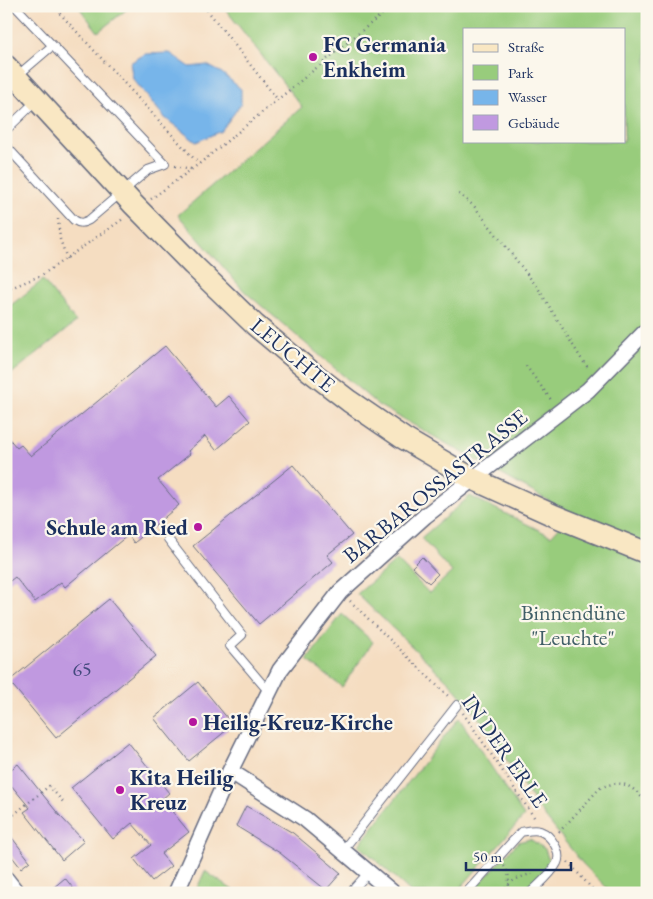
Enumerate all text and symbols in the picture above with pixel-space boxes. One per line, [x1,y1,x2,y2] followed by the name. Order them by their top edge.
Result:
[463,28,626,142] legend
[323,30,446,84] place label: FC Germania Enkheim
[508,37,544,56] text: Straße
[307,51,319,63] marker: FC Germania Enkheim
[508,63,535,82] text: Park
[508,87,547,106] text: Wasser
[508,113,560,132] text: Gebäude
[245,311,341,399] street label: LEUCHTE
[337,402,533,570] street label: BARBAROSSASTRASSE
[46,513,188,542] place label: Schule am Ried
[192,521,204,533] marker: Schule am Ried
[521,598,626,652] park label: Binnendüne "Leuchte"
[72,656,92,682] house number: 65
[455,689,555,813] street label: IN DER ERLE
[203,708,393,737] place label: Heilig-Kreuz-Kirche
[187,716,199,728] marker: Heilig-Kreuz-Kirche
[130,763,234,817] place label: Kita Heilig Kreuz
[114,784,126,796] marker: Kita Heilig Kreuz
[466,839,570,871] scale bar
[473,847,502,866] text: 50 m

